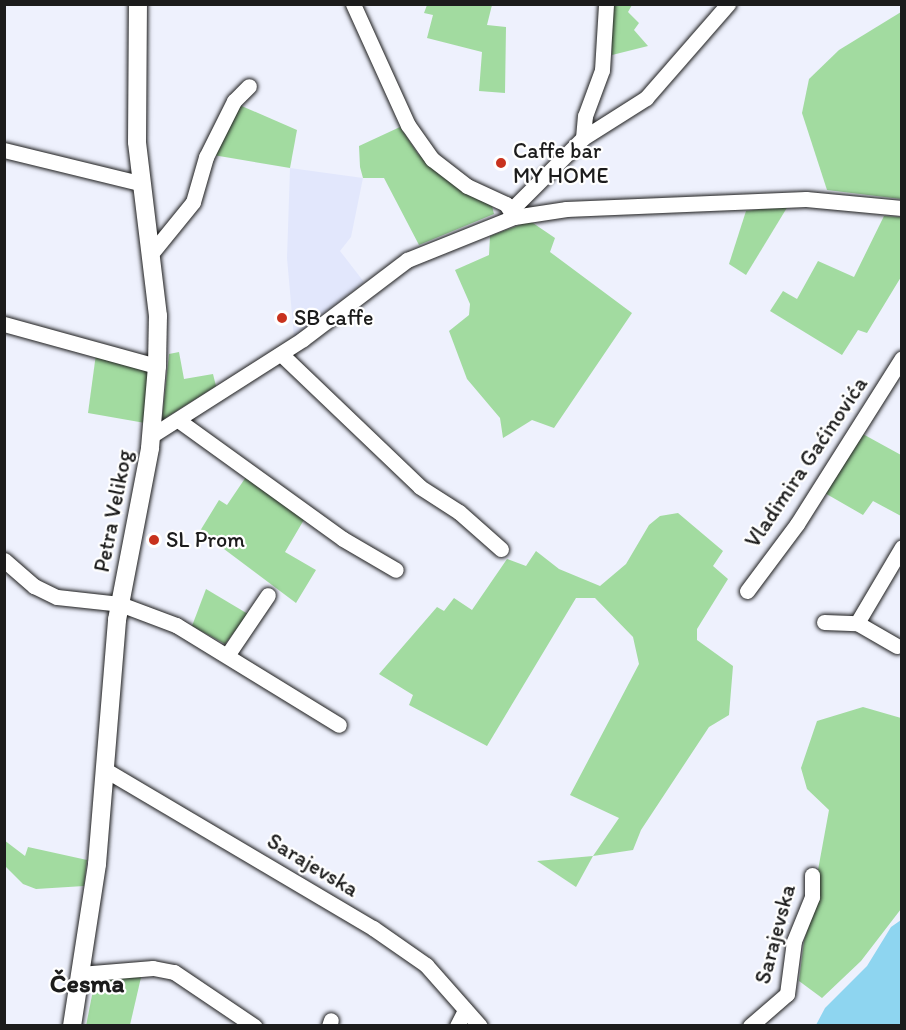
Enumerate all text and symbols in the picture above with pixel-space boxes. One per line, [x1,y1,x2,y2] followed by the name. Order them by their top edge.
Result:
[513,137,609,188] place label: Caffe bar MY HOME
[494,156,508,170] marker: Caffe bar MY HOME
[294,305,373,331] place label: SB caffe
[275,311,289,325] marker: SB caffe
[739,372,873,552] street label: Vladimira Gaćinovića
[88,448,138,574] street label: Petra Velikog
[166,527,245,553] place label: SL Prom
[147,533,161,547] marker: SL Prom
[262,827,364,903] street label: Sarajevska
[749,881,801,987] street label: Sarajevska
[50,968,124,1000] district label: Česma

